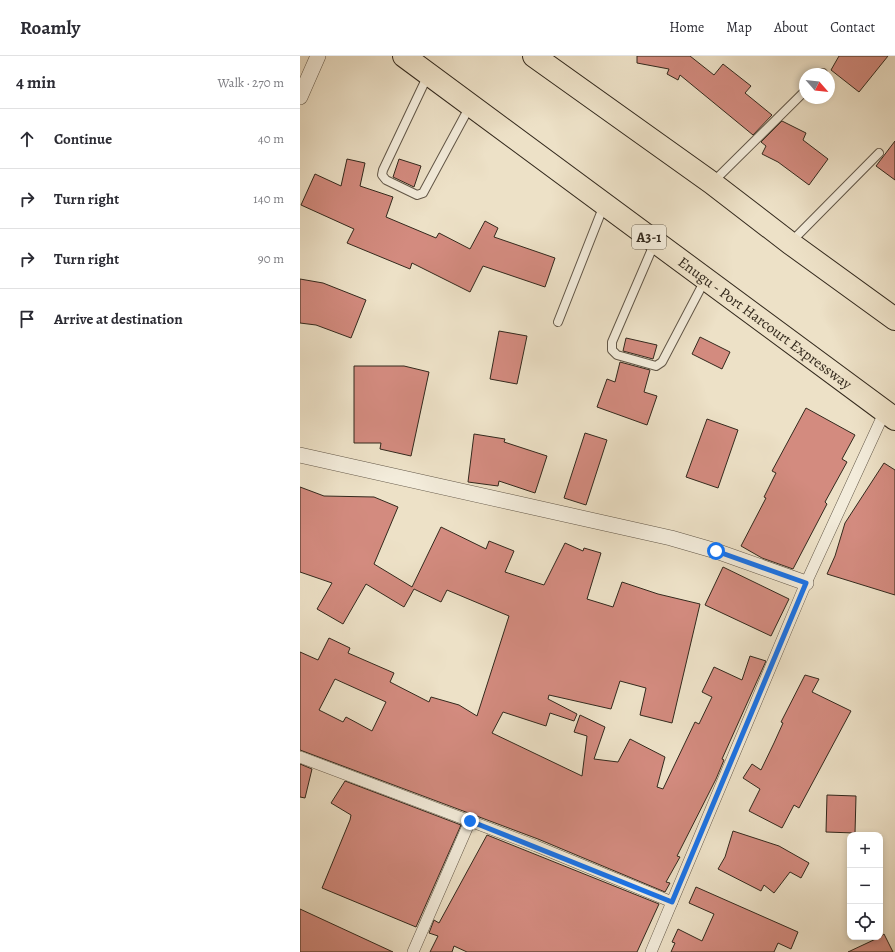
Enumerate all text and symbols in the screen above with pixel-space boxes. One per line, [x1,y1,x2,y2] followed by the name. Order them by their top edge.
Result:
[20,15,80,41] text: Roamly
[669,18,704,37] text: Home
[726,18,752,37] text: Map
[774,18,808,37] text: About
[830,18,875,37] text: Contact
[799,68,835,104] north arrow
[16,71,56,94] text: 4 min
[218,74,284,91] text: Walk · 270 m
[16,128,38,150] icon: ahead
[54,129,112,149] text: Continue
[258,130,284,147] text: 40 m
[16,188,38,210] icon: right
[54,189,119,209] text: Turn right
[253,190,284,207] text: 140 m
[632,225,666,249] road number: A3-1
[16,248,38,270] icon: right
[54,249,119,269] text: Turn right
[258,250,284,267] text: 90 m
[674,252,856,394] street label: Enugu - Port Harcourt Expressway
[16,308,38,330] icon: arrive
[54,309,183,329] text: Arrive at destination
[707,542,725,560] route start
[461,812,479,830] route end
[847,832,883,940] map controls
[847,832,883,868] button: +
[847,868,883,904] button: −
[847,904,883,940] button: locate

